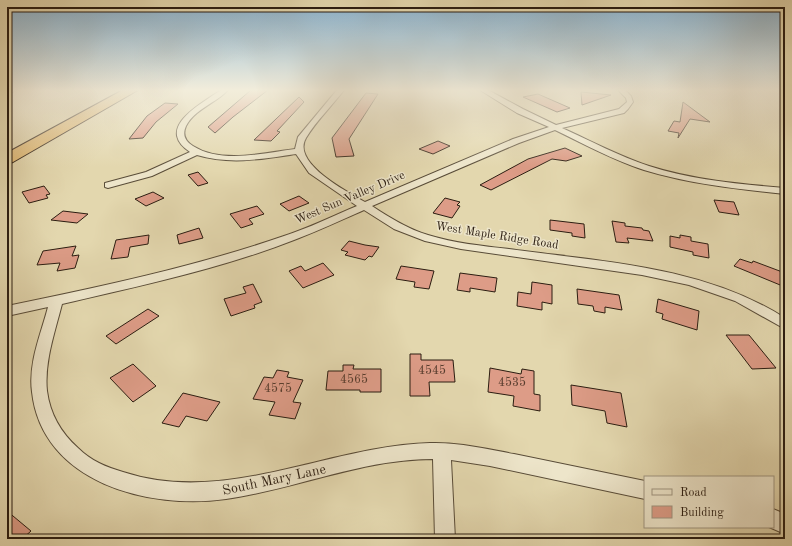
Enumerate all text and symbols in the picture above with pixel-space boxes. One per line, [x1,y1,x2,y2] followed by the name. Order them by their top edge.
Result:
[293,169,407,227] street label: West Sun Valley Drive
[435,220,559,252] street label: West Maple Ridge Road
[418,364,446,377] house number: 4545
[340,373,368,386] house number: 4565
[498,376,526,389] house number: 4535
[264,382,292,395] house number: 4575
[221,462,327,498] street label: South Mary Lane
[644,476,774,528] legend
[680,487,707,499] text: Road
[680,507,724,519] text: Building

